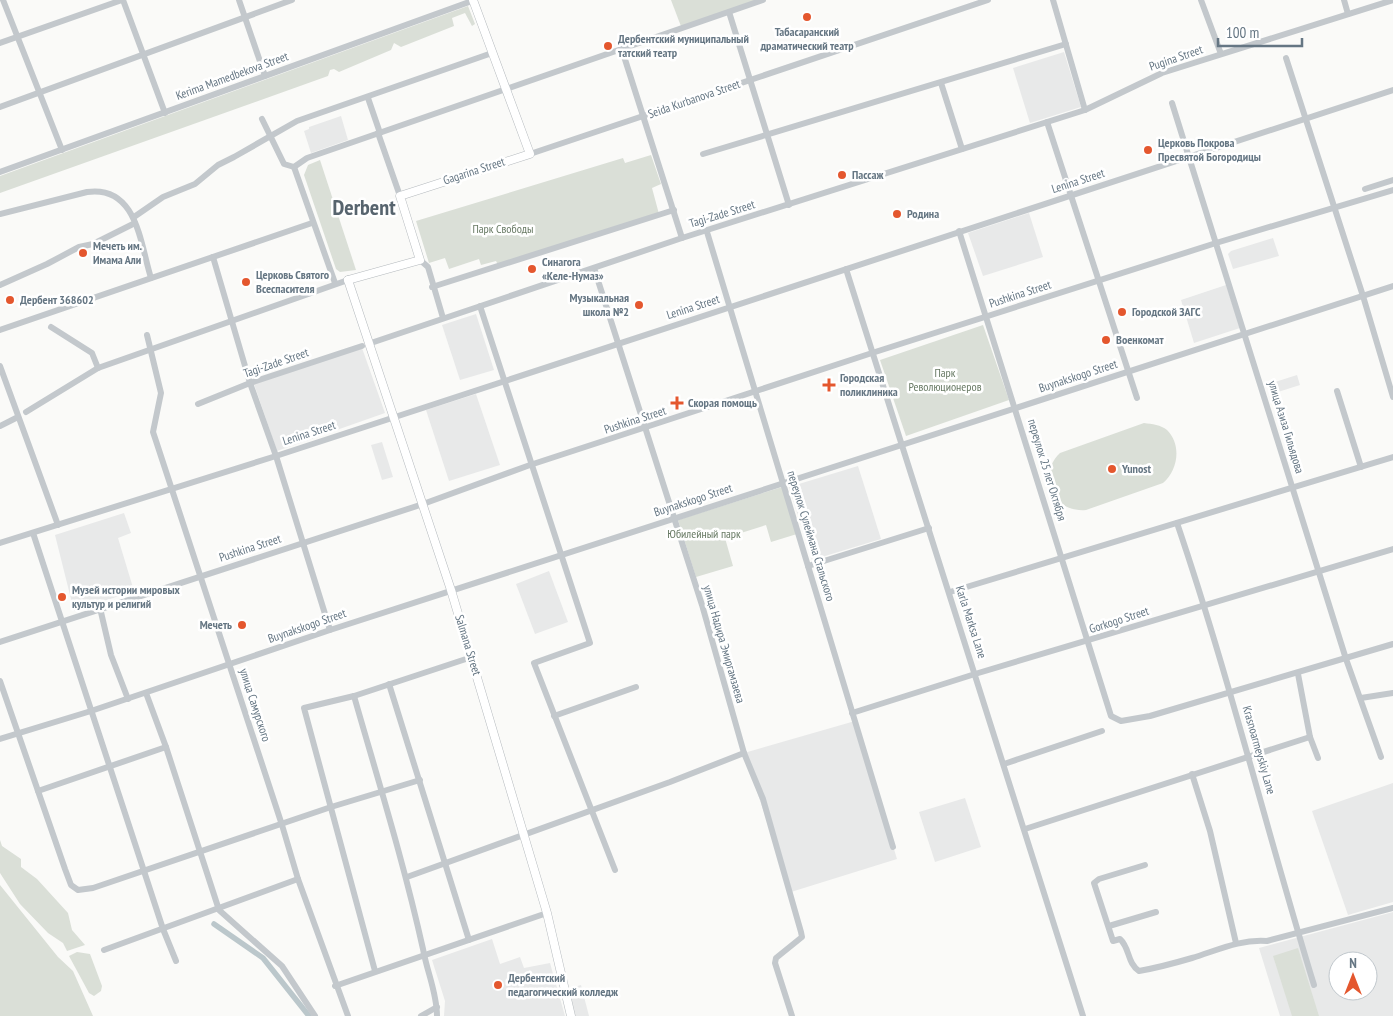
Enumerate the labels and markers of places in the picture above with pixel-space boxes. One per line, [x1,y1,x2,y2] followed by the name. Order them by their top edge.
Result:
[801,11,813,23] marker: Табасаранский драматический театр
[759,24,854,53] place label: Табасаранский драматический театр
[618,31,749,60] place label: Дербентский муниципальный татский театр
[602,40,614,52] marker: Дербентский муниципальный татский театр
[1158,135,1261,164] place label: Церковь Покрова Пресвятой Богородицы
[1142,144,1154,156] marker: Церковь Покрова Пресвятой Богородицы
[852,167,884,182] place label: Пассаж
[836,169,848,181] marker: Пассаж
[907,206,939,221] place label: Родина
[891,208,903,220] marker: Родина
[93,238,143,267] place label: Мечеть им. Имама Али
[77,247,89,259] marker: Мечеть им. Имама Али
[542,254,604,283] place label: Синагога «Келе-Нумаз»
[526,263,538,275] marker: Синагога «Келе-Нумаз»
[256,267,330,296] place label: Церковь Святого Всеспасителя
[240,276,252,288] marker: Церковь Святого Всеспасителя
[570,290,629,319] place label: Музыкальная школа №2
[20,292,94,307] place label: Дербент 368602
[4,294,16,306] marker: Дербент 368602
[633,299,645,311] marker: Музыкальная школа №2
[1132,304,1201,319] place label: Городской ЗАГС
[1116,306,1128,318] marker: Городской ЗАГС
[1116,332,1164,347] place label: Военкомат
[1100,334,1112,346] marker: Военкомат
[840,370,898,399] place label: Городская поликлиника
[822,378,836,392] marker: Городская поликлиника
[688,395,757,410] place label: Скорая помощь
[670,396,684,410] marker: Скорая помощь
[1121,461,1152,476] place label: Yunost
[1106,463,1118,475] marker: Yunost
[72,582,181,611] place label: Музей истории мировых культур и религий
[56,591,68,603] marker: Музей истории мировых культур и религий
[200,617,232,632] place label: Мечеть
[236,619,248,631] marker: Мечеть
[508,970,619,999] place label: Дербентский педагогический колледж
[492,979,504,991] marker: Дербентский педагогический колледж

